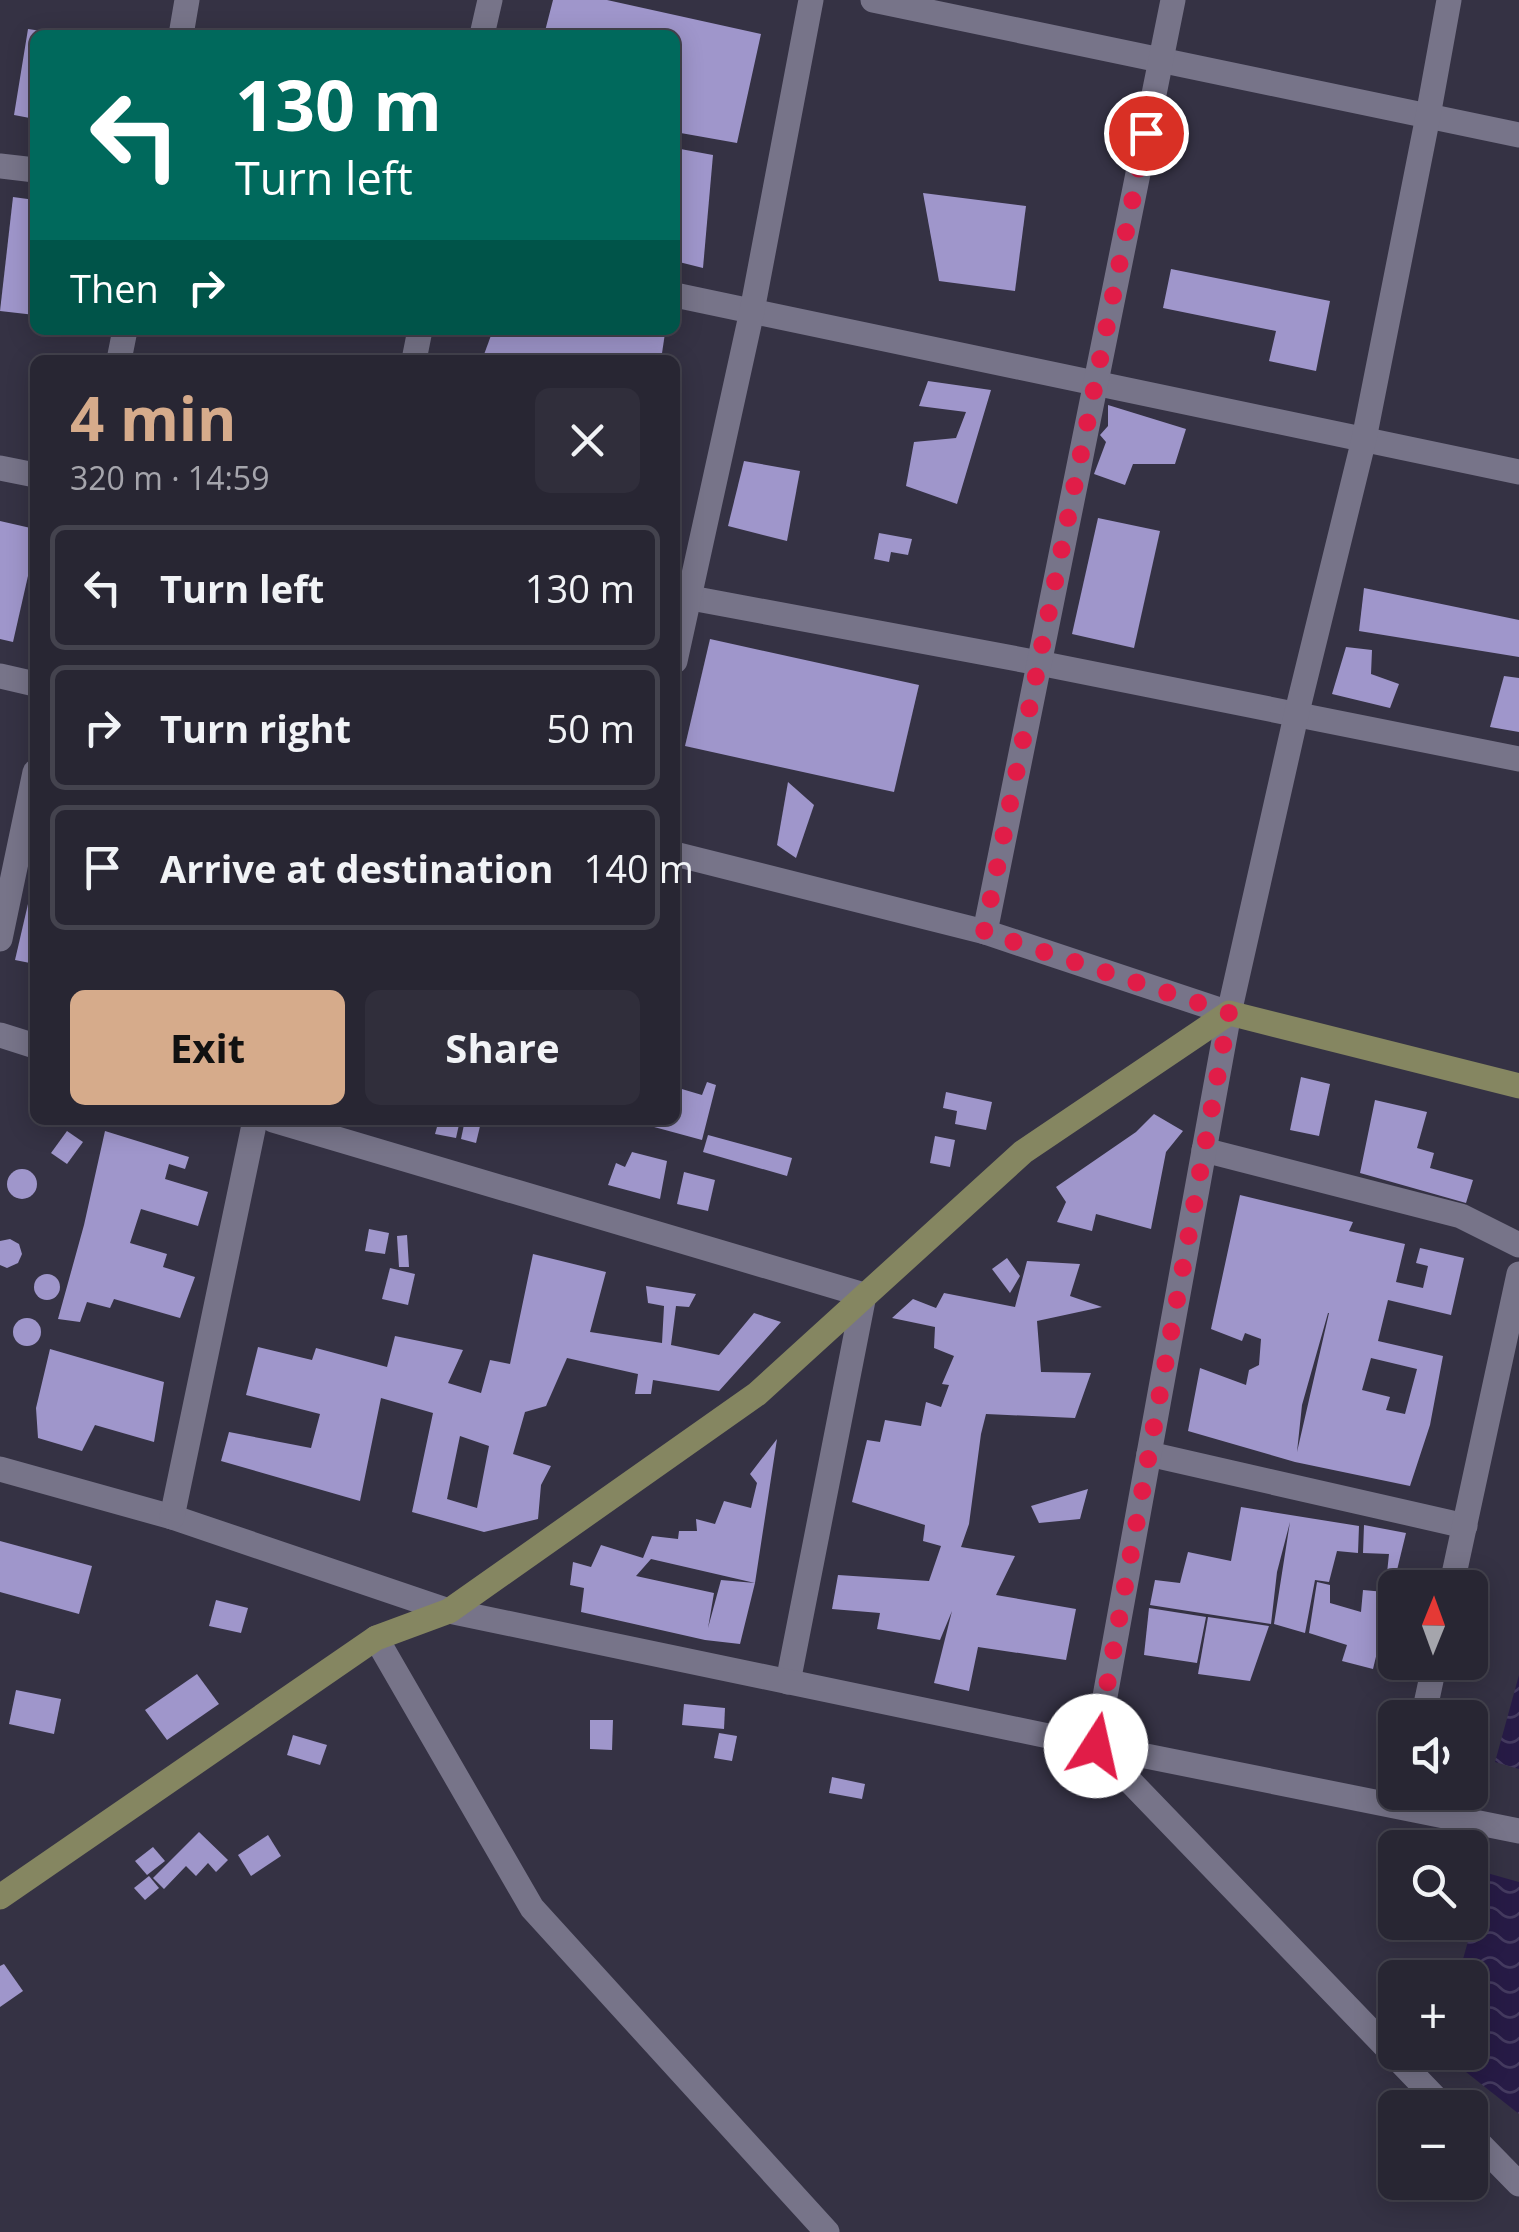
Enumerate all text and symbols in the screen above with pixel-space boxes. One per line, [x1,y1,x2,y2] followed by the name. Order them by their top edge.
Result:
[235,56,442,152] text: 130 m
[70,70,200,200] icon: left
[1104,91,1189,176] pin
[1119,106,1174,161] icon: arrive
[235,147,413,208] text: Turn left
[179,260,234,315] icon: right
[70,262,159,314] text: Then
[70,377,237,459] text: 4 min
[535,388,640,493] button: close
[70,456,269,499] text: 320 m · 14:59
[75,560,130,615] icon: left
[160,562,324,614] text: Turn left
[525,562,635,614] text: 130 m
[75,700,130,755] icon: right
[160,702,351,754] text: Turn right
[546,702,635,754] text: 50 m
[75,840,130,895] icon: arrive
[160,842,554,894] text: Arrive at destination
[584,842,694,894] text: 140 m
[70,990,345,1105] button: Exit
[365,990,640,1105] button: Share
[1378,1570,1488,1680] north arrow
[1378,1570,1488,2200] map controls
[1044,1694,1148,1798] position arrow
[1378,1700,1488,1810] button: sound
[1378,1830,1488,1940] button: search
[1378,1960,1488,2070] button: +
[1378,2090,1488,2200] button: −

